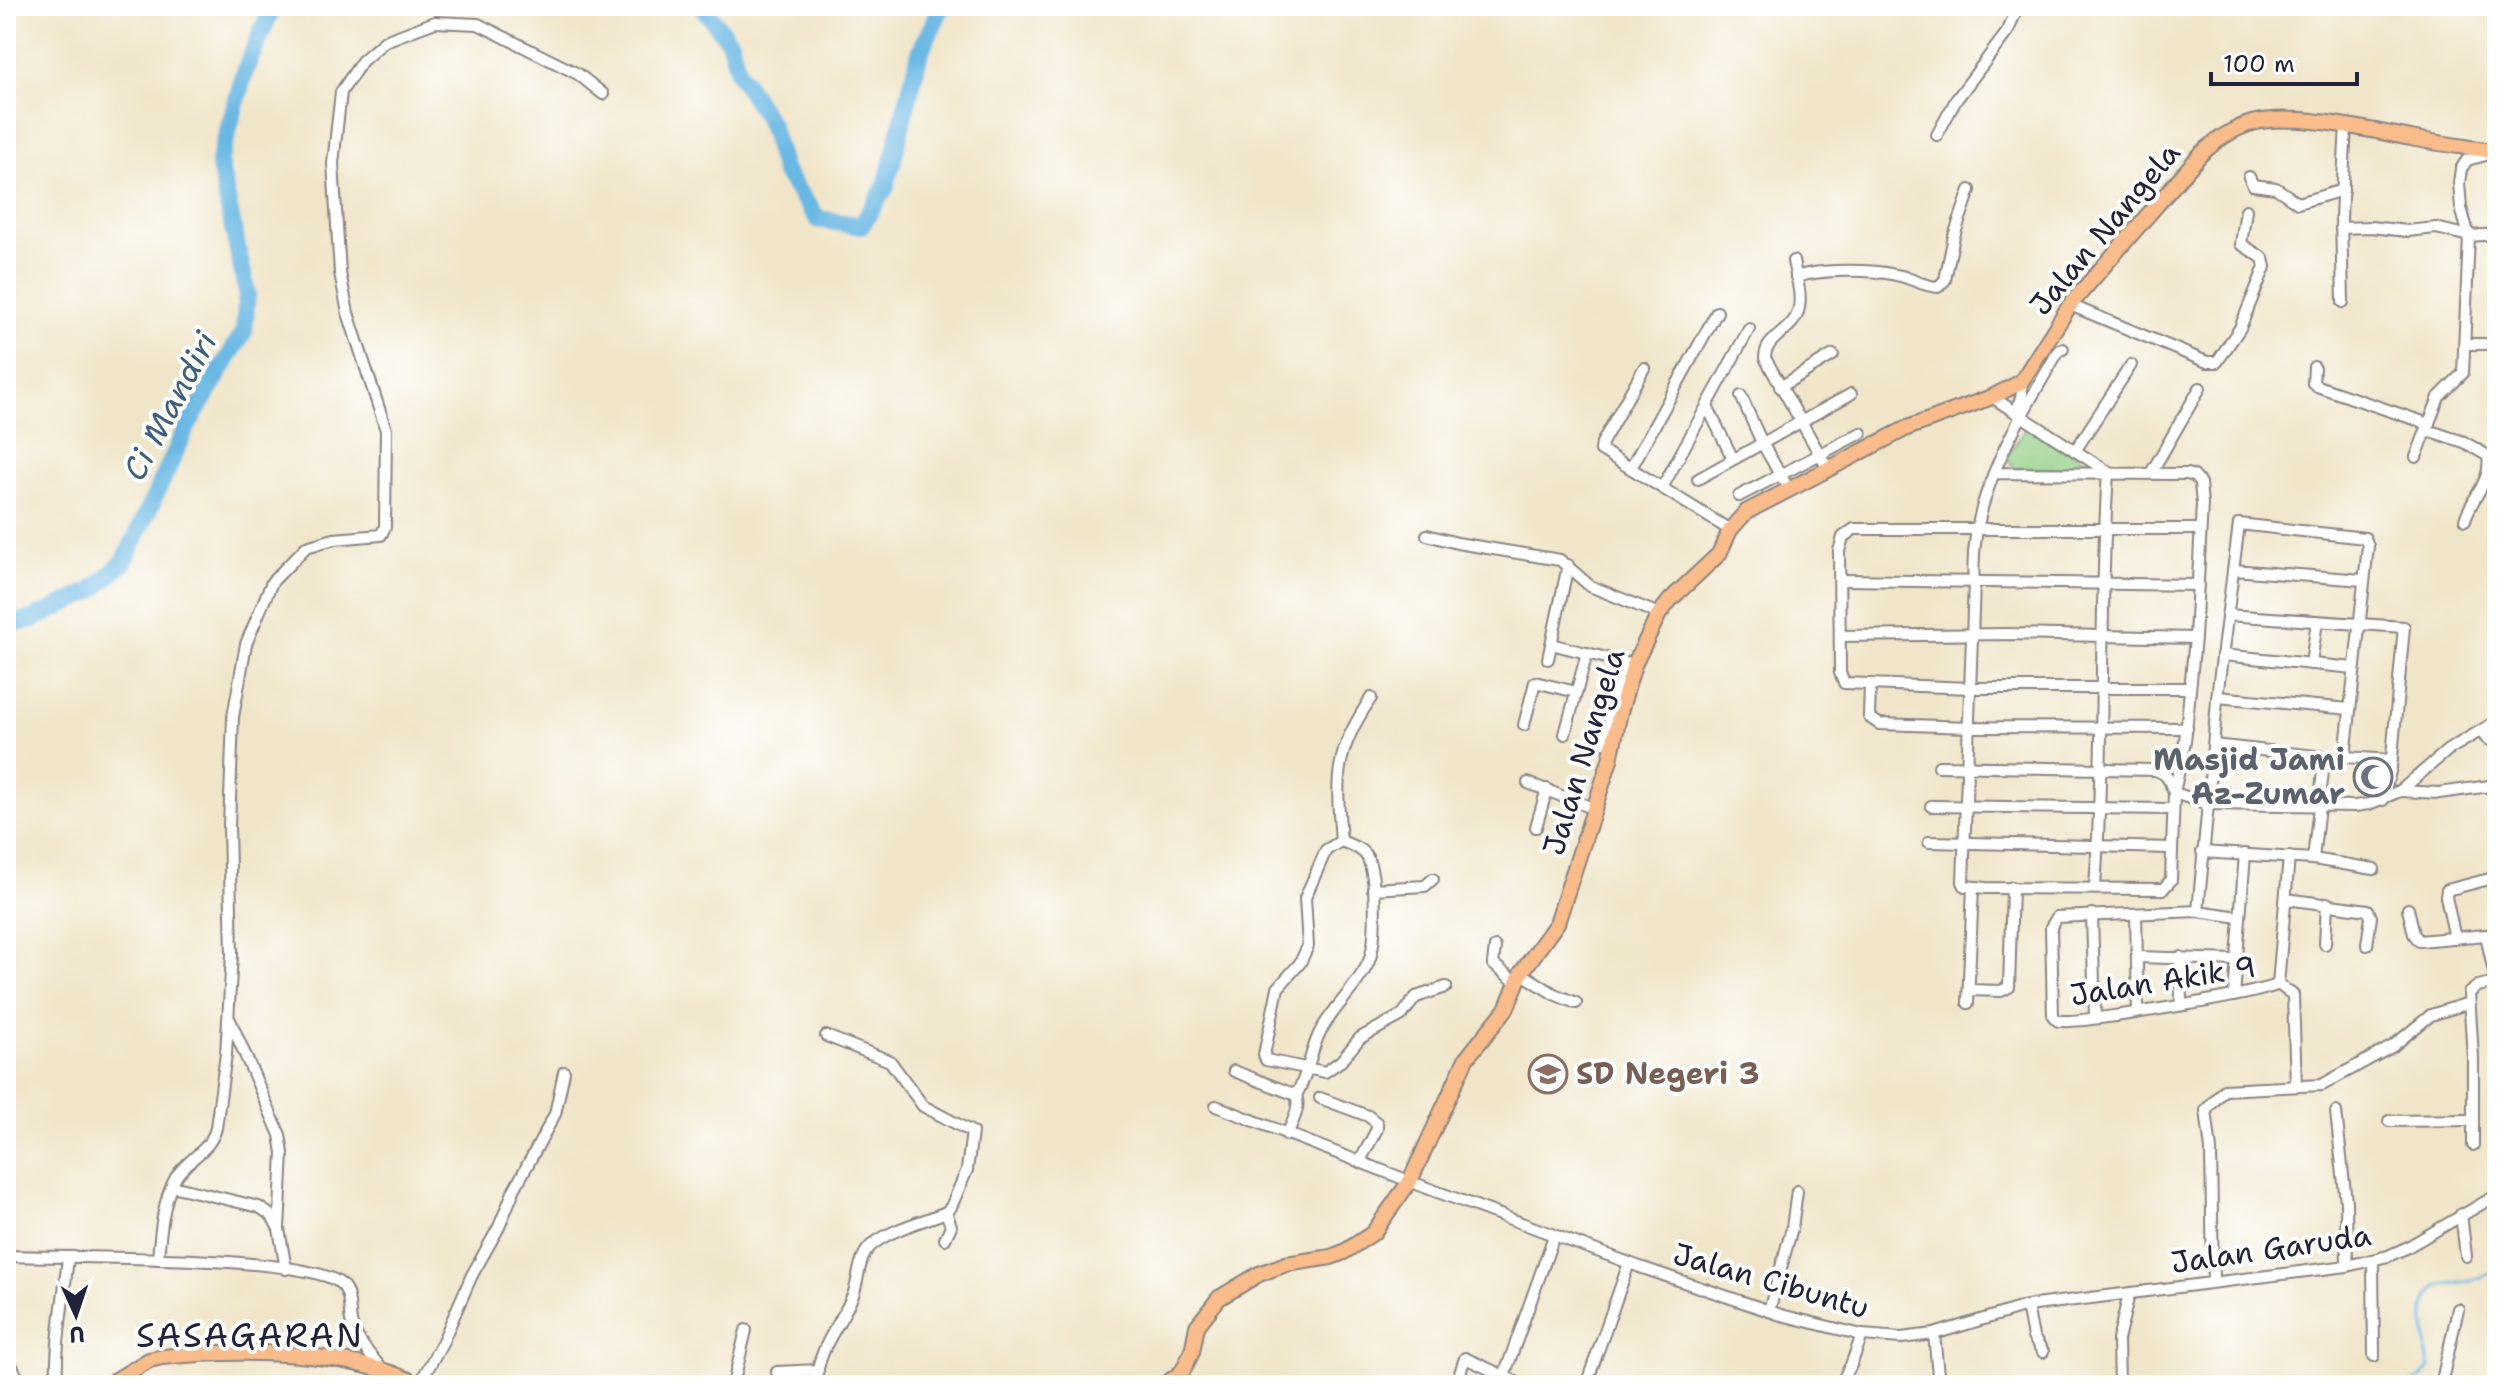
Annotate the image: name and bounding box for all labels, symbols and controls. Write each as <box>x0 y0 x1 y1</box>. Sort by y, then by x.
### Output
scale bar <box>2211 36 2357 86</box>
text: 100 m <box>2223 48 2295 80</box>
street label: Jalan Nangela <box>2020 133 2189 324</box>
water label: Ci Mandiri <box>112 323 227 488</box>
street label: Jalan Nangela <box>1533 643 1635 860</box>
place label: Masjid Jami Az-Zumar <box>2153 739 2345 814</box>
mosque icon: Masjid Jami Az-Zumar <box>2352 756 2394 798</box>
street label: Jalan Akik 9 <box>2067 946 2259 1015</box>
school or university icon: SD Negeri 3 <box>1527 1053 1569 1095</box>
place label: SD Negeri 3 <box>1576 1053 1759 1094</box>
street label: Jalan Garuda <box>2168 1214 2374 1283</box>
street label: Jalan Cibuntu <box>1669 1233 1874 1328</box>
north arrow <box>36 1275 116 1355</box>
district label: SASAGARAN <box>136 1312 364 1358</box>
text: U <box>69 1320 85 1349</box>

